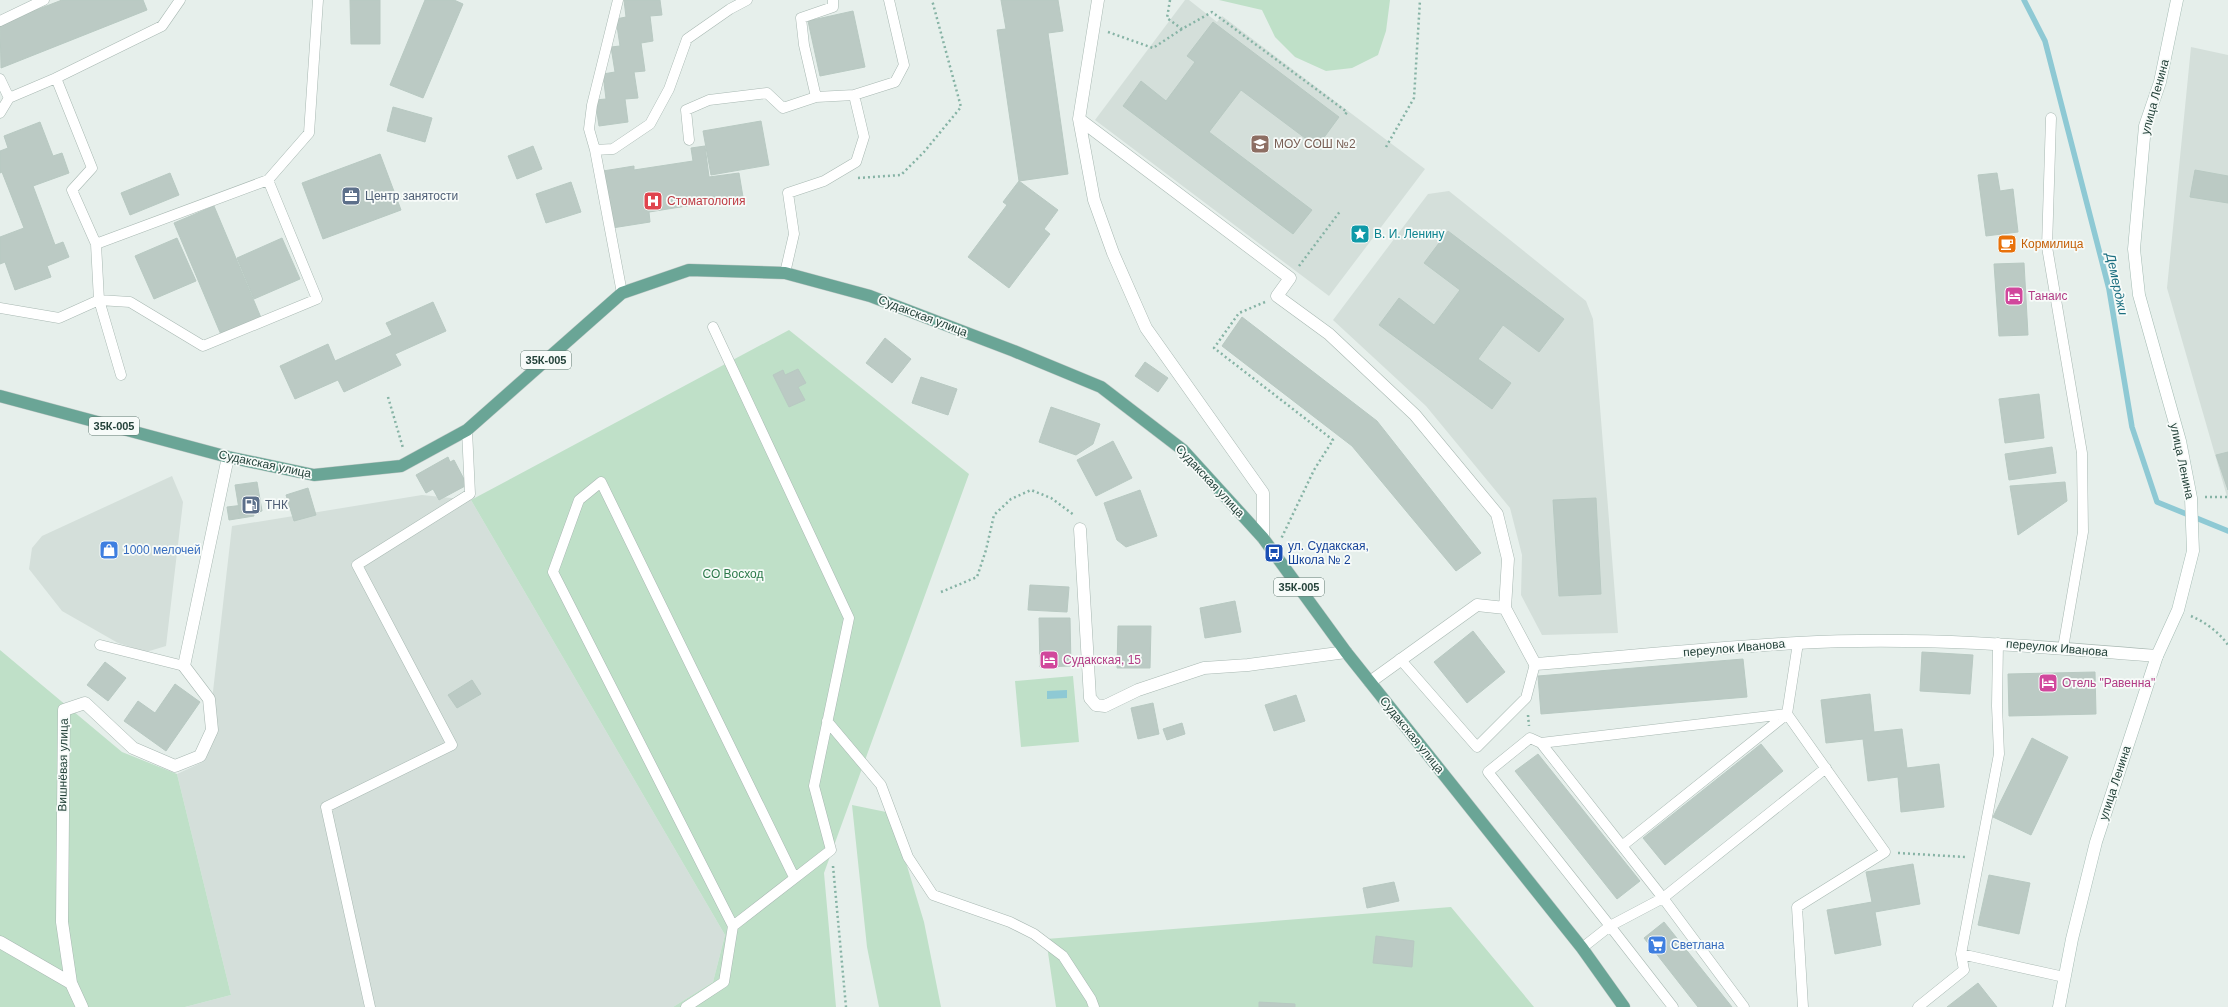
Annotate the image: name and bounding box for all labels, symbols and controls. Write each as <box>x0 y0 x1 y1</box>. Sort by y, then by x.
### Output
street label: улица Ленина <box>2138 57 2172 136</box>
school or university icon: МОУ СОШ №2 <box>1249 133 1271 155</box>
place label: МОУ СОШ №2 <box>1274 137 1356 151</box>
office icon: Центр занятости <box>340 185 362 207</box>
place label: Центр занятости <box>365 189 458 203</box>
hospital icon: Стоматология <box>642 190 664 212</box>
place label: Стоматология <box>667 194 746 208</box>
place icon: В. И. Ленину <box>1349 223 1371 245</box>
place label: В. И. Ленину <box>1374 227 1444 241</box>
cafe icon: Кормилица <box>1996 233 2018 255</box>
place label: Кормилица <box>2021 237 2084 251</box>
water label: Демерджи <box>2103 250 2131 316</box>
hotel icon: Танаис <box>2003 285 2025 307</box>
place label: Танаис <box>2028 289 2067 303</box>
street label: Судакская улица <box>876 293 970 340</box>
road number: 35К-005 <box>521 351 571 369</box>
road number: 35К-005 <box>89 417 139 435</box>
street label: улица Ленина <box>2167 422 2197 501</box>
street label: Судакская улица <box>1173 442 1248 521</box>
street label: Судакская улица <box>217 447 313 481</box>
fuel station icon: ТНК <box>240 494 262 516</box>
place label: ТНК <box>265 498 288 512</box>
shop icon: 1000 мелочей <box>98 539 120 561</box>
place label: ул. Судакская, Школа № 2 <box>1288 539 1369 567</box>
bus stop icon: ул. Судакская, Школа № 2 <box>1263 542 1285 564</box>
place label: 1000 мелочей <box>123 543 201 557</box>
park label: СО Восход <box>702 567 764 581</box>
road number: 35К-005 <box>1274 578 1324 596</box>
street label: переулок Иванова <box>1682 637 1786 659</box>
street label: переулок Иванова <box>2005 637 2109 659</box>
hotel icon: Судакская, 15 <box>1038 649 1060 671</box>
place label: Судакская, 15 <box>1063 653 1141 667</box>
hotel icon: Отель "Равенна" <box>2037 672 2059 694</box>
place label: Отель "Равенна" <box>2062 676 2155 690</box>
street label: Судакская улица <box>1377 694 1447 776</box>
street label: Вишнёвая улица <box>55 718 71 812</box>
street label: улица Ленина <box>2096 744 2134 822</box>
supermarket icon: Светлана <box>1646 934 1668 956</box>
place label: Светлана <box>1671 938 1725 952</box>

